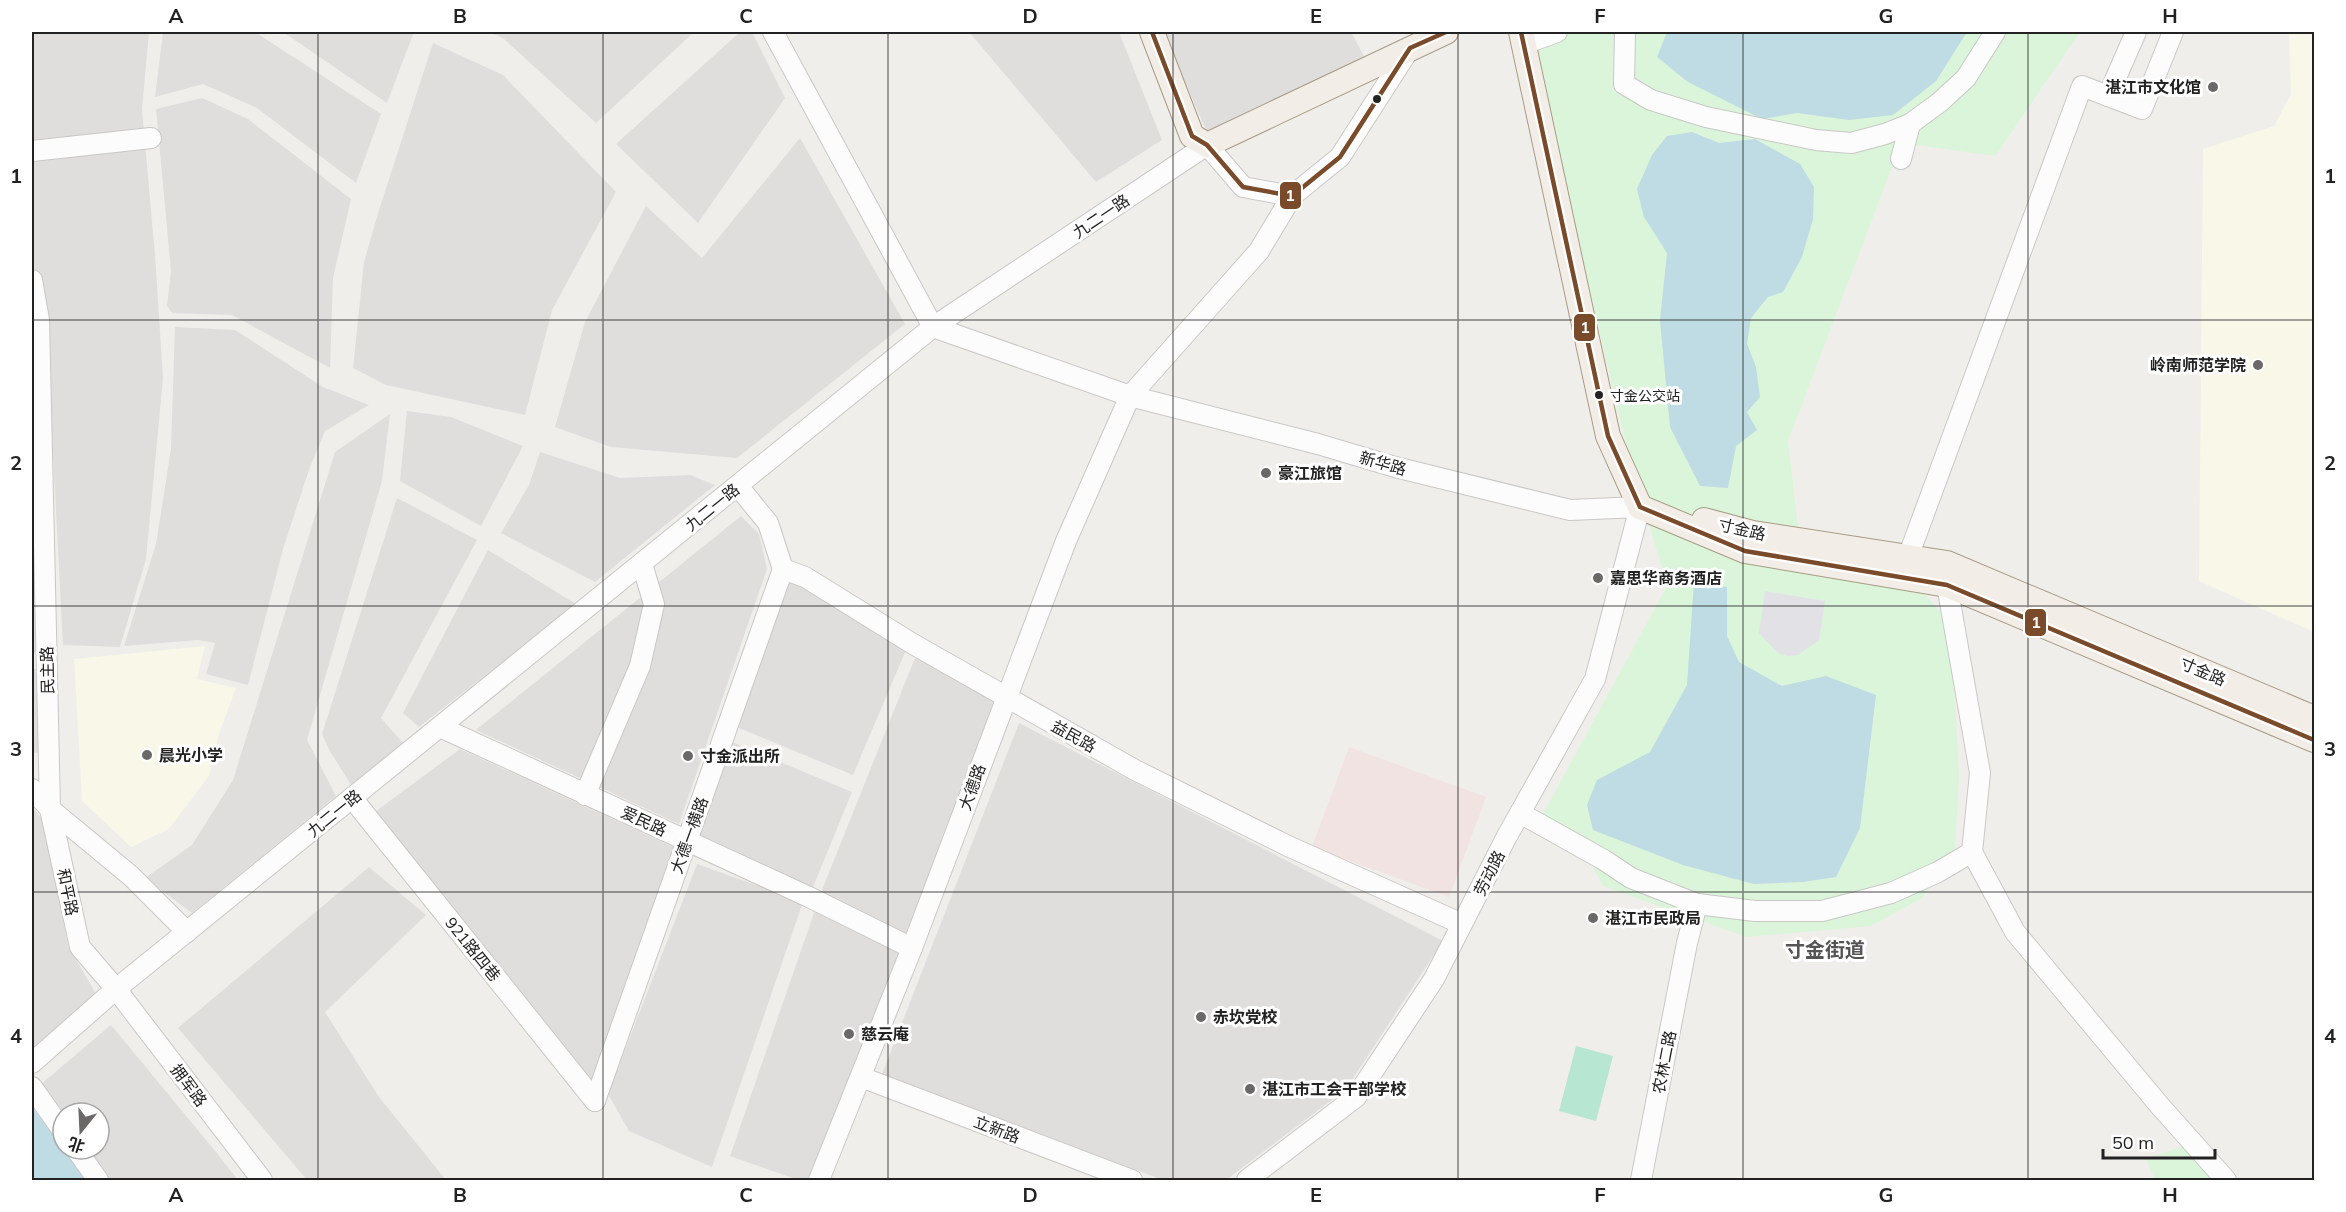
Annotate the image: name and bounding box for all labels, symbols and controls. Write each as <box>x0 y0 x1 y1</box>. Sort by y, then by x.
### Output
text: A <box>169 3 184 28</box>
text: B <box>453 3 467 28</box>
text: C <box>739 3 753 28</box>
text: D <box>1022 3 1038 28</box>
text: E <box>1310 3 1322 28</box>
text: F <box>1594 3 1606 28</box>
text: G <box>1879 3 1893 28</box>
text: H <box>2162 3 2178 28</box>
place label: 湛江市文化馆 <box>2105 77 2201 97</box>
marker: 湛江市文化馆 <box>2206 80 2220 94</box>
unlabelled marker <box>1371 93 1383 105</box>
text: 1 <box>10 163 22 188</box>
text: 1 <box>2324 163 2336 188</box>
line badge: 1 <box>1279 181 1302 210</box>
text: 1 <box>1285 185 1295 205</box>
street label: 九二一路 <box>1069 190 1133 242</box>
line badge: 1 <box>1573 313 1596 342</box>
text: 1 <box>1580 317 1590 337</box>
place label: 岭南师范学院 <box>2150 355 2246 375</box>
marker: 岭南师范学院 <box>2251 358 2265 372</box>
place label: 寸金公交站 <box>1610 387 1680 405</box>
marker: 寸金公交站 <box>1593 389 1605 401</box>
street label: 新华路 <box>1357 447 1409 479</box>
text: 2 <box>10 450 22 475</box>
text: 2 <box>2324 450 2336 475</box>
place label: 豪江旅馆 <box>1278 463 1342 483</box>
marker: 豪江旅馆 <box>1259 466 1273 480</box>
street label: 九二一路 <box>681 479 743 535</box>
street label: 寸金路 <box>1716 514 1768 544</box>
place label: 嘉思华商务酒店 <box>1610 568 1722 588</box>
marker: 嘉思华商务酒店 <box>1591 571 1605 585</box>
line badge: 1 <box>2024 608 2047 637</box>
text: 1 <box>2031 612 2041 632</box>
street label: 民主路 <box>37 646 57 694</box>
street label: 寸金路 <box>2177 652 2229 690</box>
street label: 益民路 <box>1048 716 1100 756</box>
text: 3 <box>10 736 22 761</box>
text: 3 <box>2324 736 2336 761</box>
place label: 晨光小学 <box>159 745 223 765</box>
place label: 寸金派出所 <box>700 746 780 766</box>
marker: 晨光小学 <box>140 748 154 762</box>
marker: 寸金派出所 <box>681 749 695 763</box>
street label: 大德路 <box>954 761 990 813</box>
street label: 九二一路 <box>303 785 365 841</box>
street label: 大德一横路 <box>666 794 712 876</box>
street label: 爱民路 <box>618 802 670 840</box>
street label: 劳动路 <box>1469 847 1509 899</box>
street label: 和平路 <box>53 866 83 918</box>
place label: 湛江市民政局 <box>1605 908 1701 928</box>
marker: 湛江市民政局 <box>1586 911 1600 925</box>
street label: 921路四巷 <box>441 913 505 985</box>
district label: 寸金街道 <box>1785 937 1865 962</box>
place label: 赤坎党校 <box>1213 1007 1278 1027</box>
marker: 赤坎党校 <box>1194 1010 1208 1024</box>
text: 4 <box>10 1023 22 1048</box>
text: 4 <box>2324 1023 2336 1048</box>
place label: 慈云庵 <box>861 1024 909 1044</box>
marker: 慈云庵 <box>842 1027 856 1041</box>
street label: 农林二路 <box>1648 1029 1680 1095</box>
street label: 拥军路 <box>167 1060 211 1110</box>
place label: 湛江市工会干部学校 <box>1262 1079 1407 1099</box>
marker: 湛江市工会干部学校 <box>1243 1082 1257 1096</box>
north arrow <box>51 1101 111 1161</box>
street label: 立新路 <box>971 1111 1023 1147</box>
scale bar <box>2103 1122 2216 1160</box>
text: 50 m <box>2112 1131 2154 1154</box>
text: 北 <box>66 1133 87 1157</box>
text: A <box>169 1182 184 1207</box>
text: B <box>453 1182 467 1207</box>
text: C <box>739 1182 753 1207</box>
text: D <box>1022 1182 1038 1207</box>
text: E <box>1310 1182 1322 1207</box>
text: F <box>1594 1182 1606 1207</box>
text: G <box>1879 1182 1893 1207</box>
text: H <box>2162 1182 2178 1207</box>

